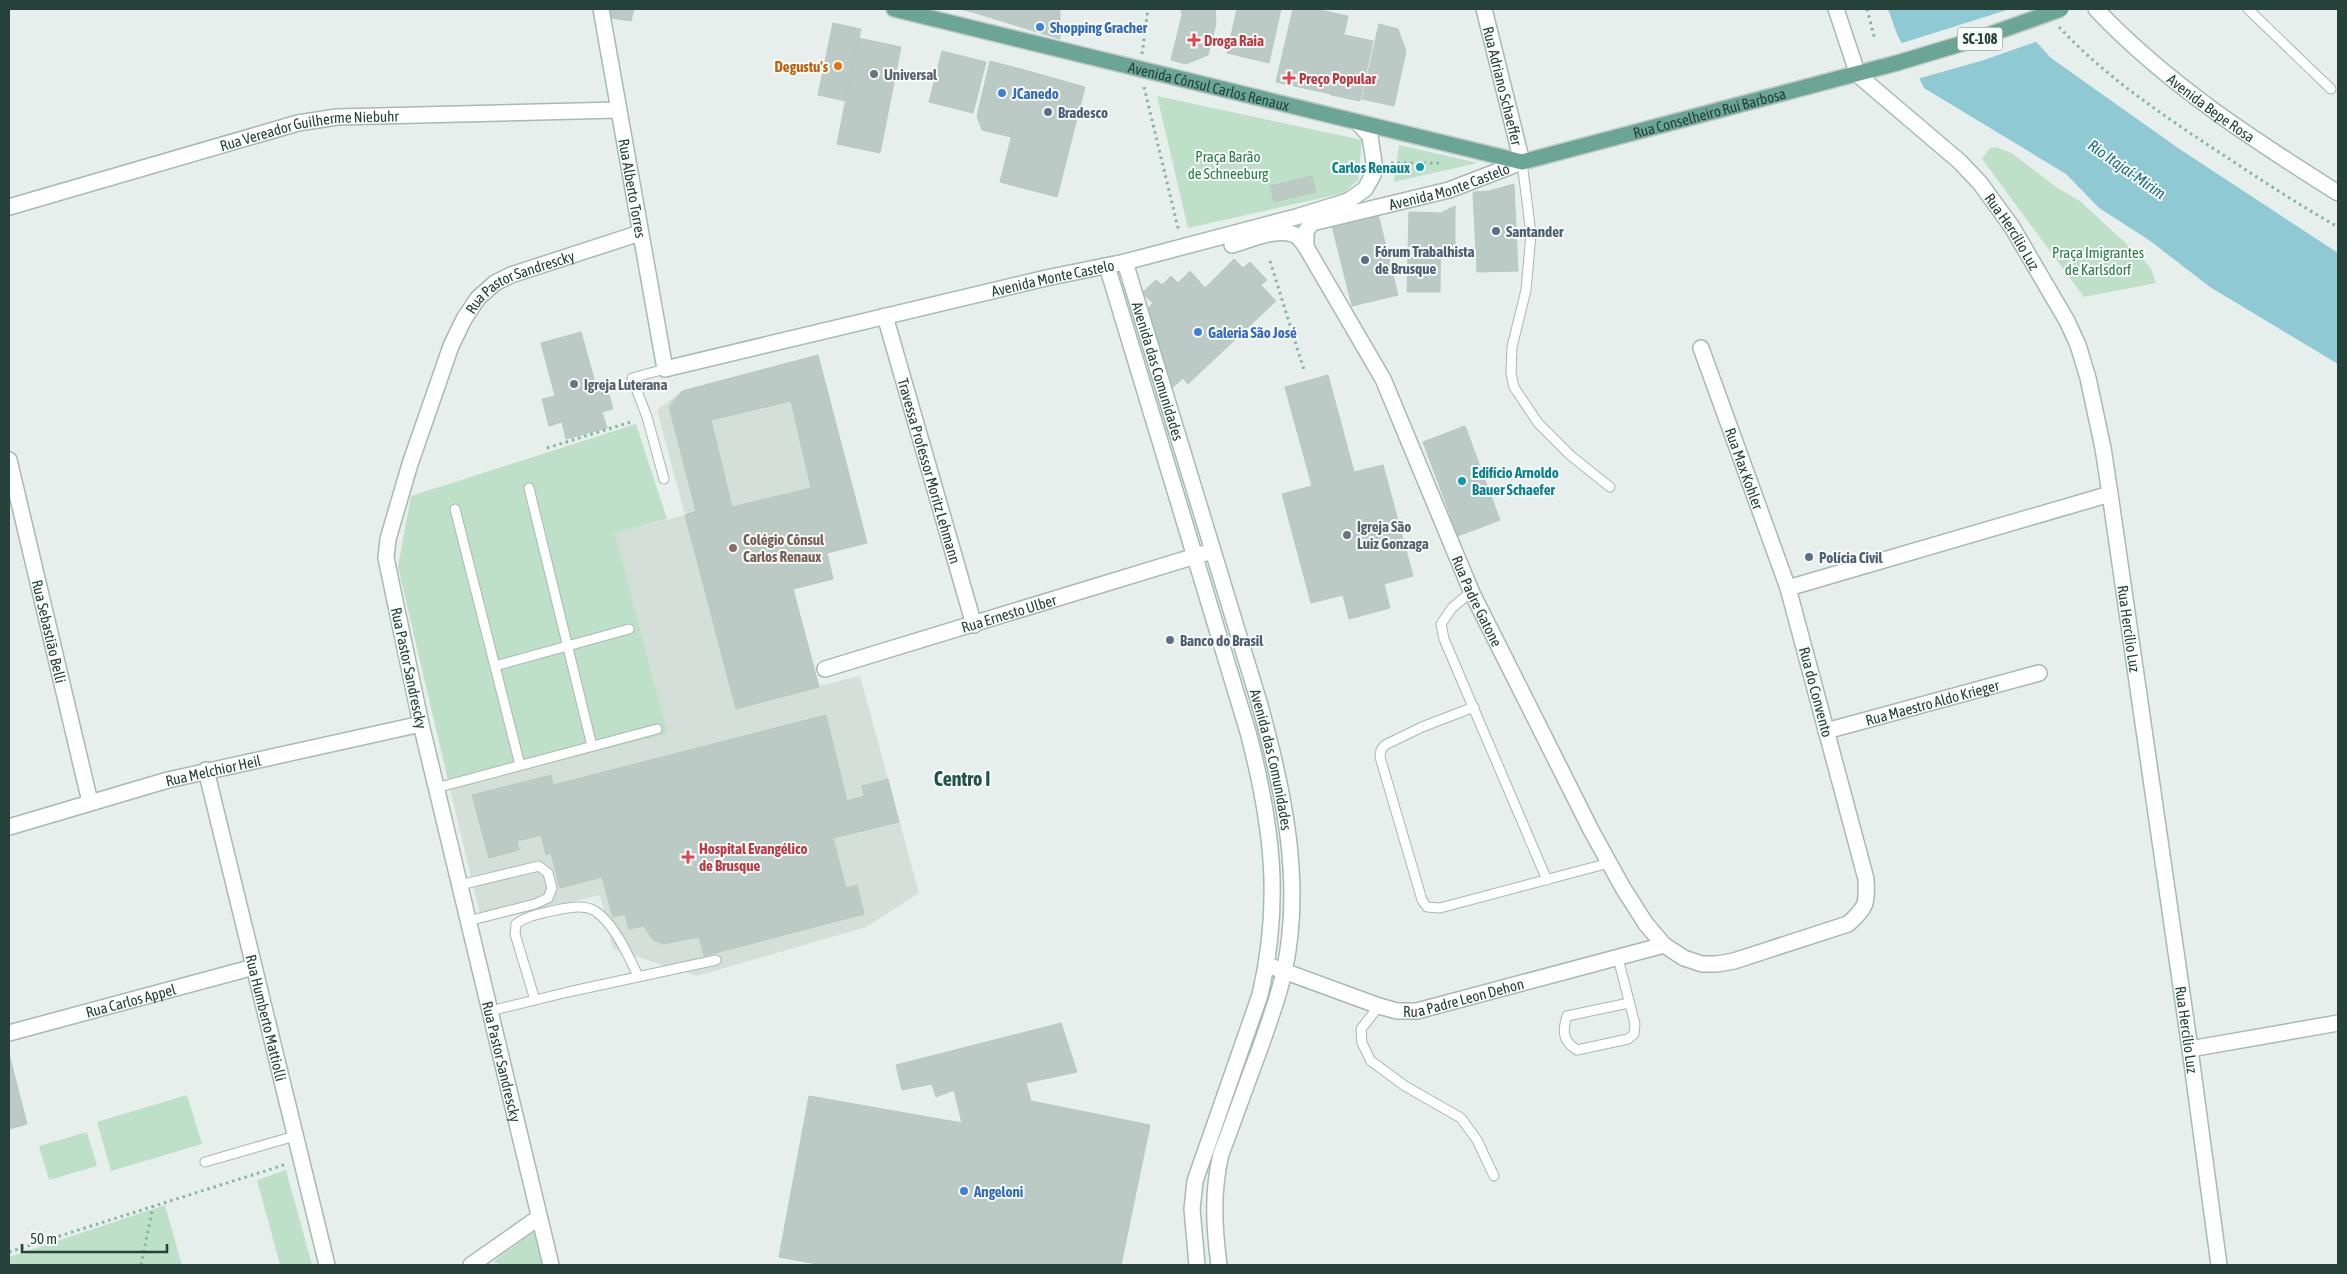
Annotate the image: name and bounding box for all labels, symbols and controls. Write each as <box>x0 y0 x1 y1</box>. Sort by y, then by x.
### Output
place label: Shopping Gracher <box>1050 19 1148 36</box>
marker: Shopping Gracher <box>1034 21 1046 33</box>
street label: Rua Adriano Schaeffer <box>1480 24 1526 147</box>
road number: SC-108 <box>1958 28 2002 50</box>
place label: Droga Raia <box>1204 32 1264 49</box>
marker: Droga Raia <box>1188 34 1200 46</box>
place label: Degustu's <box>774 58 829 75</box>
street label: Avenida Cônsul Carlos Renaux <box>1127 58 1291 113</box>
marker: Degustu's <box>832 60 844 72</box>
place label: Universal <box>884 66 938 83</box>
marker: Universal <box>868 68 880 80</box>
place label: Preço Popular <box>1299 70 1377 87</box>
street label: Avenida Bepe Rosa <box>2164 70 2258 145</box>
marker: Preço Popular <box>1283 72 1295 84</box>
street label: Rua Conselheiro Rui Barbosa <box>1631 84 1788 141</box>
place label: JCanedo <box>1011 85 1059 102</box>
marker: JCanedo <box>996 87 1008 99</box>
place label: Bradesco <box>1058 104 1108 121</box>
marker: Bradesco <box>1042 106 1054 118</box>
street label: Rua Vereador Guilherme Niebuhr <box>218 107 400 154</box>
water label: Rio Itajaí-Mirim <box>2084 136 2170 203</box>
street label: Rua Alberto Torres <box>616 137 650 239</box>
park label: Praça Barão de Schneeburg <box>1188 148 1269 182</box>
place label: Carlos Renaux <box>1332 159 1410 176</box>
street label: Avenida Monte Castelo <box>1387 159 1512 213</box>
marker: Carlos Renaux <box>1414 161 1426 173</box>
street label: Rua Hercílio Luz <box>1982 190 2044 273</box>
place label: Santander <box>1506 223 1564 240</box>
marker: Santander <box>1490 225 1502 237</box>
place label: Fórum Trabalhista de Brusque <box>1375 243 1475 277</box>
park label: Praça Imigrantes de Karlsdorf <box>2052 244 2144 278</box>
street label: Rua Pastor Sandrescky <box>462 246 577 317</box>
marker: Fórum Trabalhista de Brusque <box>1359 254 1371 266</box>
street label: Avenida Monte Castelo <box>989 256 1116 299</box>
street label: Avenida das Comunidades <box>1129 299 1187 443</box>
place label: Galeria São José <box>1208 324 1297 341</box>
marker: Galeria São José <box>1192 326 1204 338</box>
place label: Igreja Luterana <box>584 376 667 393</box>
street label: Travessa Professor Moritz Lehmann <box>895 376 964 565</box>
marker: Igreja Luterana <box>568 378 580 390</box>
street label: Rua Max Kohler <box>1722 425 1767 512</box>
place label: Edifício Arnoldo Bauer Schaefer <box>1472 464 1559 498</box>
marker: Edifício Arnoldo Bauer Schaefer <box>1456 475 1468 487</box>
place label: Igreja São Luiz Gonzaga <box>1357 518 1429 552</box>
marker: Igreja São Luiz Gonzaga <box>1341 529 1353 541</box>
place label: Colégio Cônsul Carlos Renaux <box>743 531 825 565</box>
marker: Colégio Cônsul Carlos Renaux <box>727 542 739 554</box>
place label: Polícia Civil <box>1819 549 1884 566</box>
marker: Polícia Civil <box>1803 551 1815 563</box>
street label: Rua Padre Gatone <box>1449 553 1506 649</box>
street label: Rua Sebastião Belli <box>29 578 70 685</box>
street label: Rua Hercílio Luz <box>2115 584 2144 674</box>
street label: Rua Ernesto Ulber <box>959 590 1059 636</box>
street label: Rua Pastor Sandrescky <box>388 606 430 730</box>
place label: Banco do Brasil <box>1180 632 1264 649</box>
marker: Banco do Brasil <box>1164 634 1176 646</box>
street label: Rua do Convento <box>1796 645 1836 739</box>
street label: Rua Maestro Aldo Krieger <box>1863 676 2001 728</box>
street label: Avenida das Comunidades <box>1247 687 1296 831</box>
street label: Rua Melchior Heil <box>164 751 262 789</box>
district label: Centro I <box>934 767 990 790</box>
place label: Hospital Evangélico de Brusque <box>699 840 808 874</box>
marker: Hospital Evangélico de Brusque <box>681 850 695 864</box>
street label: Rua Humberto Mattiolli <box>243 953 290 1083</box>
street label: Rua Padre Leon Dehon <box>1403 974 1526 1020</box>
street label: Rua Carlos Appel <box>84 980 178 1020</box>
street label: Rua Hercílio Luz <box>2173 985 2202 1075</box>
street label: Rua Pastor Sandrescky <box>479 999 525 1123</box>
place label: Angeloni <box>973 1183 1023 1200</box>
marker: Angeloni <box>958 1185 970 1197</box>
scale bar <box>22 1222 168 1254</box>
text: 50 m <box>30 1230 57 1247</box>

